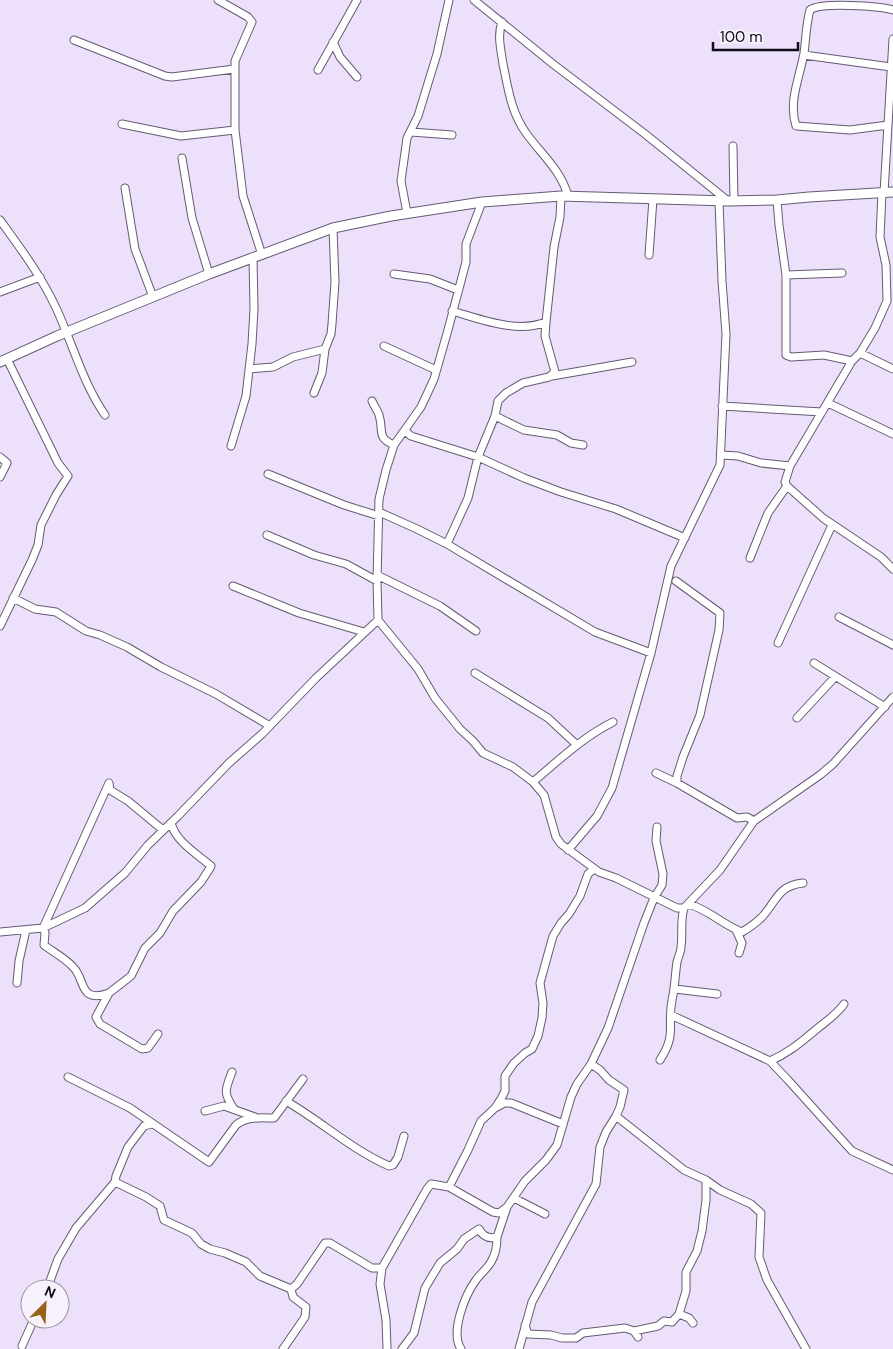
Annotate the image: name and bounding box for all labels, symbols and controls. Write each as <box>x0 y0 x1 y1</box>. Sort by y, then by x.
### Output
scale bar <box>713 20 798 52</box>
text: 100 m <box>720 27 763 47</box>
north arrow <box>20 1279 70 1329</box>
text: N <box>42 1282 59 1302</box>

